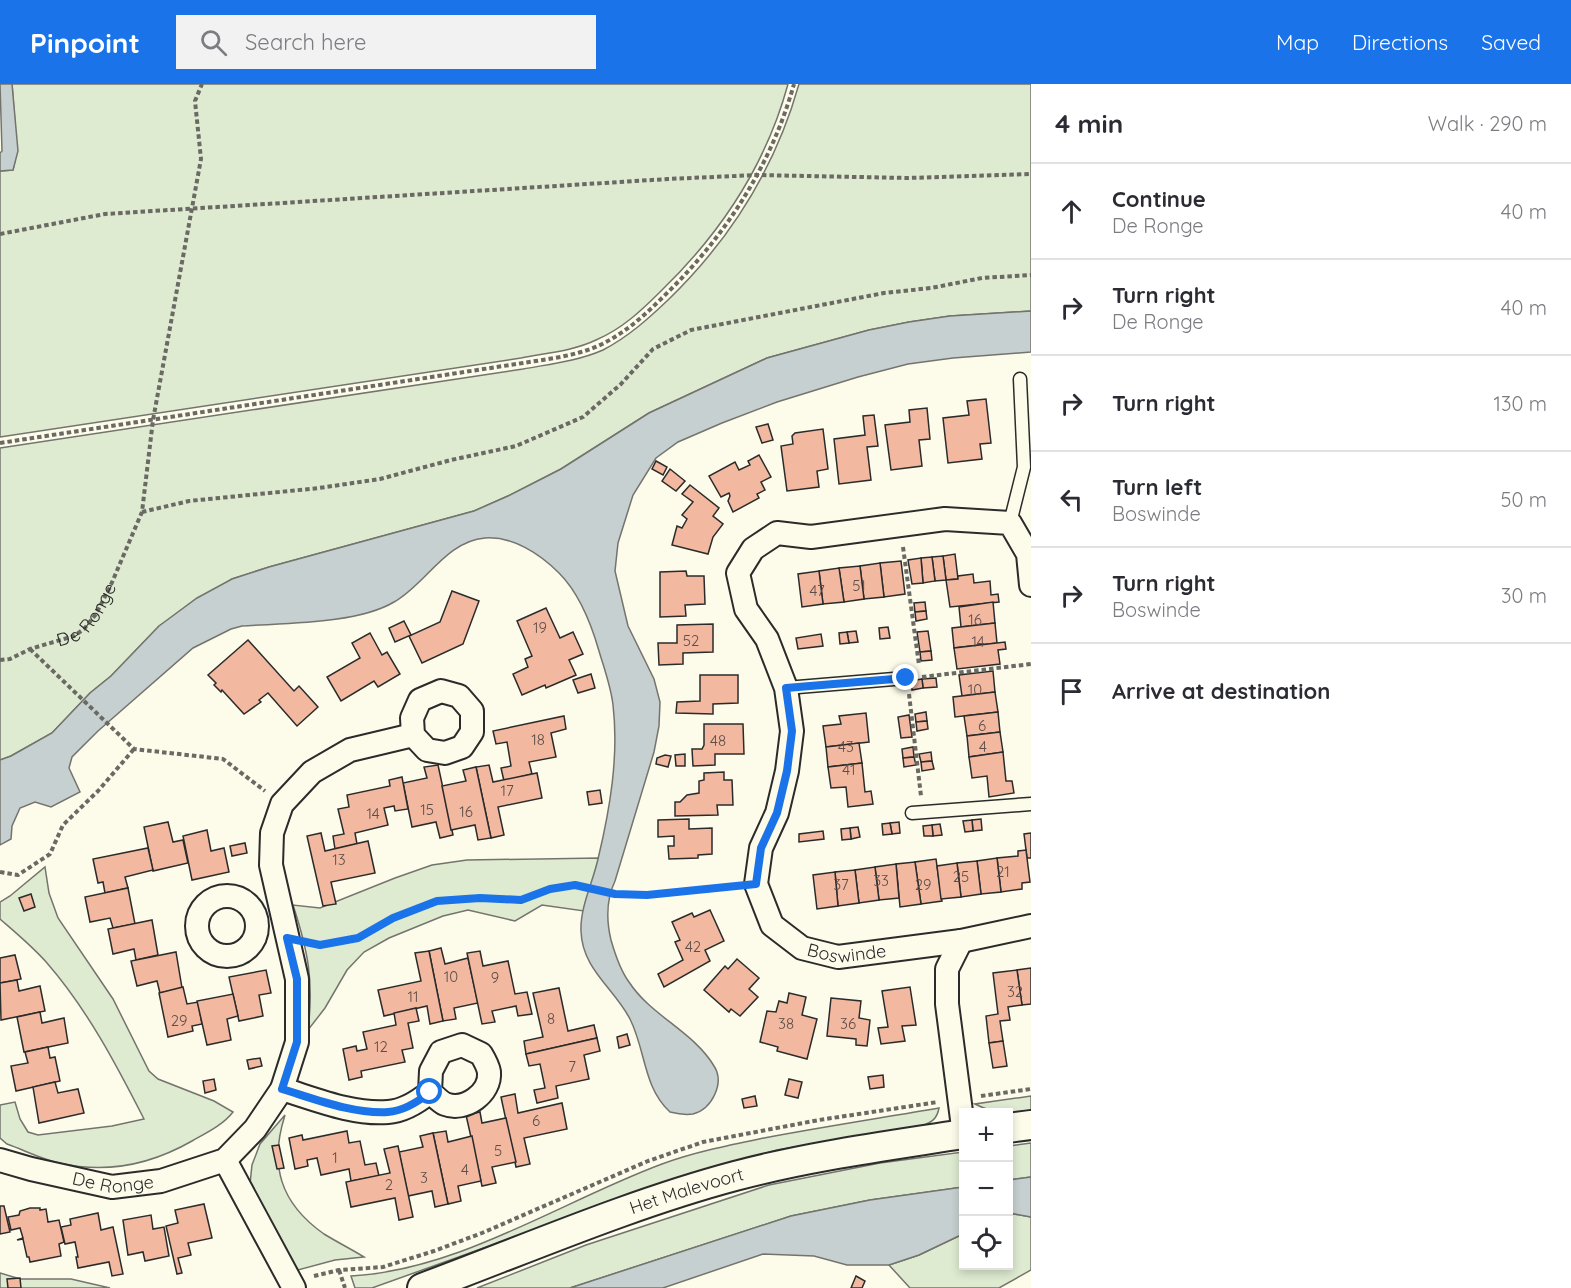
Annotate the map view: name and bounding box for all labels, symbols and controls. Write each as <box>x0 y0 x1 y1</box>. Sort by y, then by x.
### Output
search box <box>176 15 596 69</box>
text: Pinpoint <box>30 25 140 60</box>
icon: search <box>197 26 230 59</box>
text: Search here <box>245 28 366 56</box>
text: Map <box>1276 29 1319 55</box>
text: Directions <box>1352 29 1448 55</box>
text: Saved <box>1481 29 1541 55</box>
text: 4 min <box>1055 107 1123 140</box>
text: Walk · 290 m <box>1428 111 1547 136</box>
text: Continue <box>1112 185 1206 213</box>
icon: ahead <box>1055 195 1088 228</box>
text: 40 m <box>1501 199 1547 224</box>
text: De Ronge <box>1112 213 1204 238</box>
text: Turn right <box>1112 281 1216 309</box>
icon: right <box>1055 291 1088 324</box>
text: 40 m <box>1501 295 1547 320</box>
text: De Ronge <box>1112 309 1204 334</box>
icon: right <box>1055 387 1088 420</box>
text: Turn right <box>1112 389 1216 417</box>
text: 130 m <box>1494 391 1547 416</box>
text: Turn left <box>1112 473 1202 501</box>
icon: left <box>1055 483 1088 516</box>
text: 50 m <box>1501 487 1547 512</box>
text: Boswinde <box>1112 501 1201 526</box>
text: Turn right <box>1112 569 1216 597</box>
house number: 51 <box>852 576 866 595</box>
street label: De Ronge <box>54 579 121 652</box>
icon: right <box>1055 579 1088 612</box>
house number: 47 <box>809 581 825 600</box>
text: 30 m <box>1501 583 1547 608</box>
text: Boswinde <box>1112 597 1201 622</box>
house number: 16 <box>968 610 982 629</box>
house number: 19 <box>533 618 547 637</box>
house number: 52 <box>683 631 699 650</box>
house number: 14 <box>971 632 985 651</box>
route end <box>892 664 918 690</box>
icon: arrive <box>1055 675 1088 708</box>
text: Arrive at destination <box>1112 677 1330 705</box>
house number: 10 <box>968 680 982 699</box>
house number: 6 <box>978 716 986 735</box>
house number: 18 <box>531 730 545 749</box>
house number: 48 <box>710 731 726 750</box>
house number: 43 <box>838 737 854 756</box>
house number: 4 <box>979 737 987 756</box>
house number: 41 <box>842 760 856 779</box>
house number: 17 <box>500 781 514 800</box>
house number: 15 <box>420 800 434 819</box>
house number: 16 <box>459 802 473 821</box>
house number: 14 <box>366 804 380 823</box>
house number: 13 <box>332 850 346 869</box>
house number: 21 <box>996 862 1010 881</box>
house number: 25 <box>953 867 969 886</box>
house number: 33 <box>873 871 889 890</box>
house number: 37 <box>833 875 849 894</box>
house number: 29 <box>915 875 931 894</box>
house number: 42 <box>685 937 701 956</box>
street label: Boswinde <box>805 938 888 968</box>
house number: 10 <box>444 967 458 986</box>
house number: 9 <box>491 968 499 987</box>
house number: 32 <box>1007 982 1023 1001</box>
house number: 11 <box>407 987 419 1006</box>
house number: 8 <box>547 1009 555 1028</box>
house number: 29 <box>171 1011 187 1030</box>
house number: 38 <box>778 1014 794 1033</box>
house number: 36 <box>840 1014 856 1033</box>
house number: 12 <box>374 1037 388 1056</box>
house number: 7 <box>568 1057 576 1076</box>
route start <box>416 1078 442 1104</box>
map controls <box>959 1108 1013 1270</box>
button: + <box>959 1108 1013 1162</box>
house number: 6 <box>532 1111 540 1130</box>
house number: 5 <box>494 1141 502 1160</box>
house number: 1 <box>332 1148 338 1167</box>
house number: 4 <box>461 1160 469 1179</box>
street label: Het Malevoort <box>626 1162 746 1219</box>
button: − <box>959 1162 1013 1216</box>
street label: De Ronge <box>70 1166 155 1198</box>
house number: 3 <box>420 1168 428 1187</box>
house number: 2 <box>385 1175 393 1194</box>
button: locate <box>959 1216 1013 1270</box>

